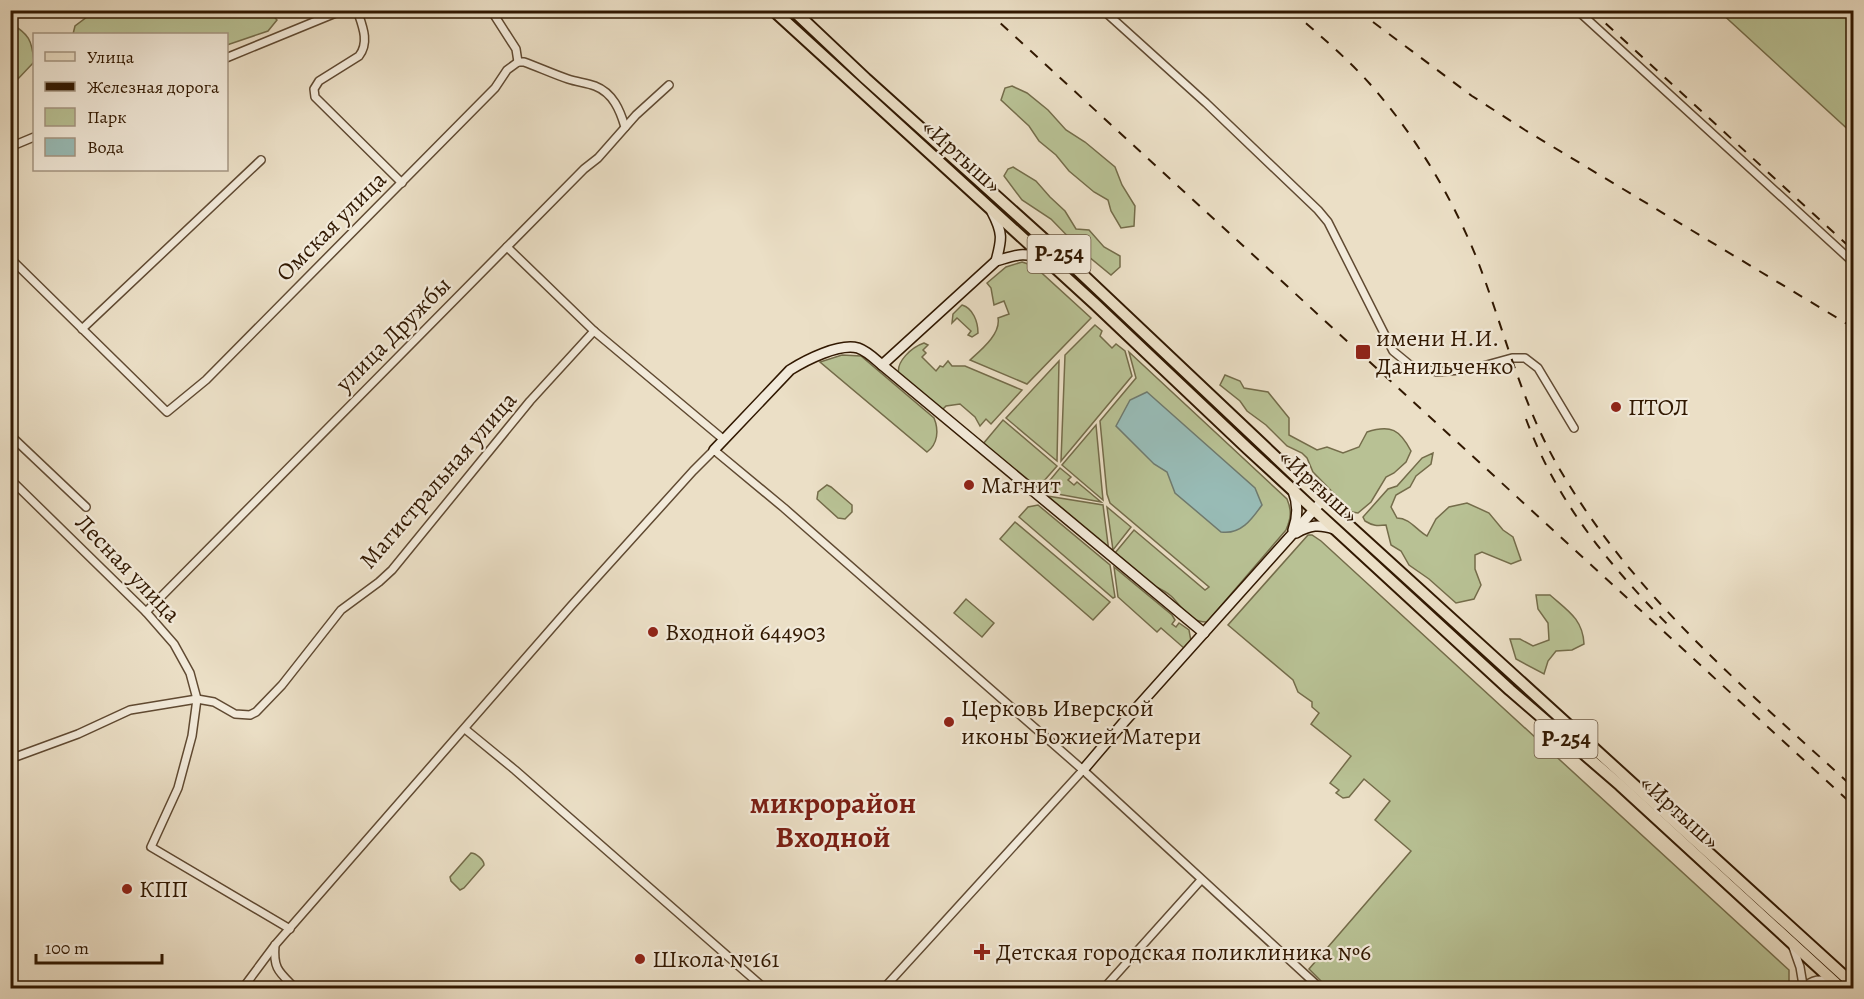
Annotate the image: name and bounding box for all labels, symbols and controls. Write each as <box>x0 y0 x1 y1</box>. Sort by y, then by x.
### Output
legend <box>33 33 228 171</box>
text: Улица <box>87 45 135 69</box>
text: Железная дорога <box>87 75 220 99</box>
text: Парк <box>87 105 127 129</box>
street label: «Иртыш» <box>915 111 1009 201</box>
text: Вода <box>87 135 125 159</box>
street label: Омская улица <box>269 164 393 288</box>
road number: Р-254 <box>1028 235 1090 273</box>
street label: улица Дружбы <box>328 269 458 399</box>
place label: имени Н.И. Данильченко <box>1376 322 1513 382</box>
marker: имени Н.И. Данильченко <box>1354 343 1372 361</box>
street label: Магистральная улица <box>352 385 524 575</box>
place label: ПТОЛ <box>1628 391 1689 423</box>
marker: ПТОЛ <box>1609 400 1623 414</box>
street label: «Иртыш» <box>1272 441 1366 531</box>
place label: Магнит <box>981 469 1061 501</box>
marker: Магнит <box>962 478 976 492</box>
street label: Лесная улица <box>68 507 188 629</box>
place label: Входной 644903 <box>665 616 826 648</box>
marker: Входной 644903 <box>646 625 660 639</box>
place label: Церковь Иверской иконы Божией Матери <box>961 692 1201 752</box>
marker: Церковь Иверской иконы Божией Матери <box>942 715 956 729</box>
road number: Р-254 <box>1534 720 1598 758</box>
street label: «Иртыш» <box>1633 767 1727 857</box>
district label: микрорайон Входной <box>750 783 916 857</box>
place label: КПП <box>139 873 188 905</box>
marker: КПП <box>120 882 134 896</box>
scale bar <box>36 927 162 965</box>
text: 100 m <box>45 936 89 960</box>
place label: Детская городская поликлиника №6 <box>996 936 1371 968</box>
place label: Школа №161 <box>652 943 780 975</box>
marker: Детская городская поликлиника №6 <box>973 943 991 961</box>
marker: Школа №161 <box>633 952 647 966</box>

